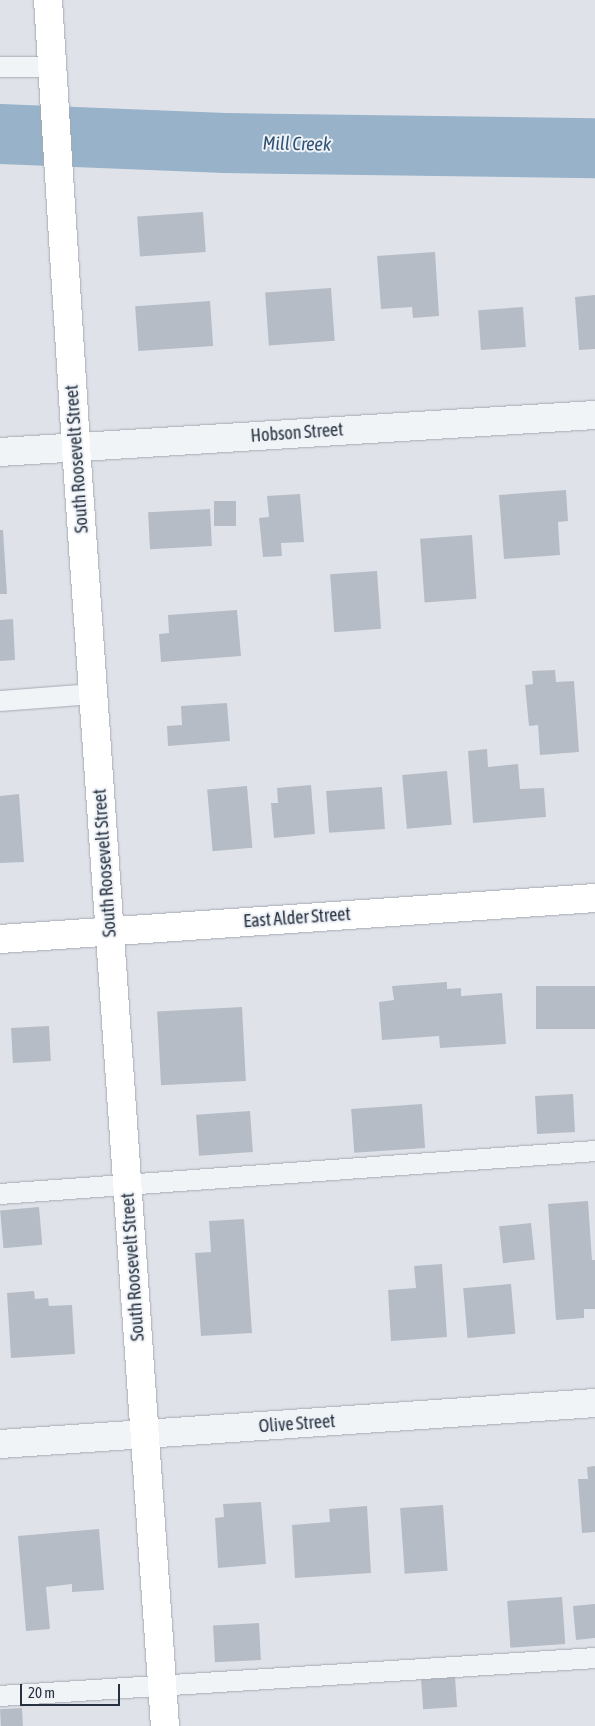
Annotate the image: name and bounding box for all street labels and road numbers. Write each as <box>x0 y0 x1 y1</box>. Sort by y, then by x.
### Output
street label: South Roosevelt Street <box>61 384 93 534</box>
street label: Hobson Street <box>250 419 344 447</box>
street label: South Roosevelt Street <box>89 788 121 938</box>
street label: East Alder Street <box>243 903 351 933</box>
street label: South Roosevelt Street <box>117 1192 149 1342</box>
street label: Olive Street <box>258 1411 336 1437</box>

